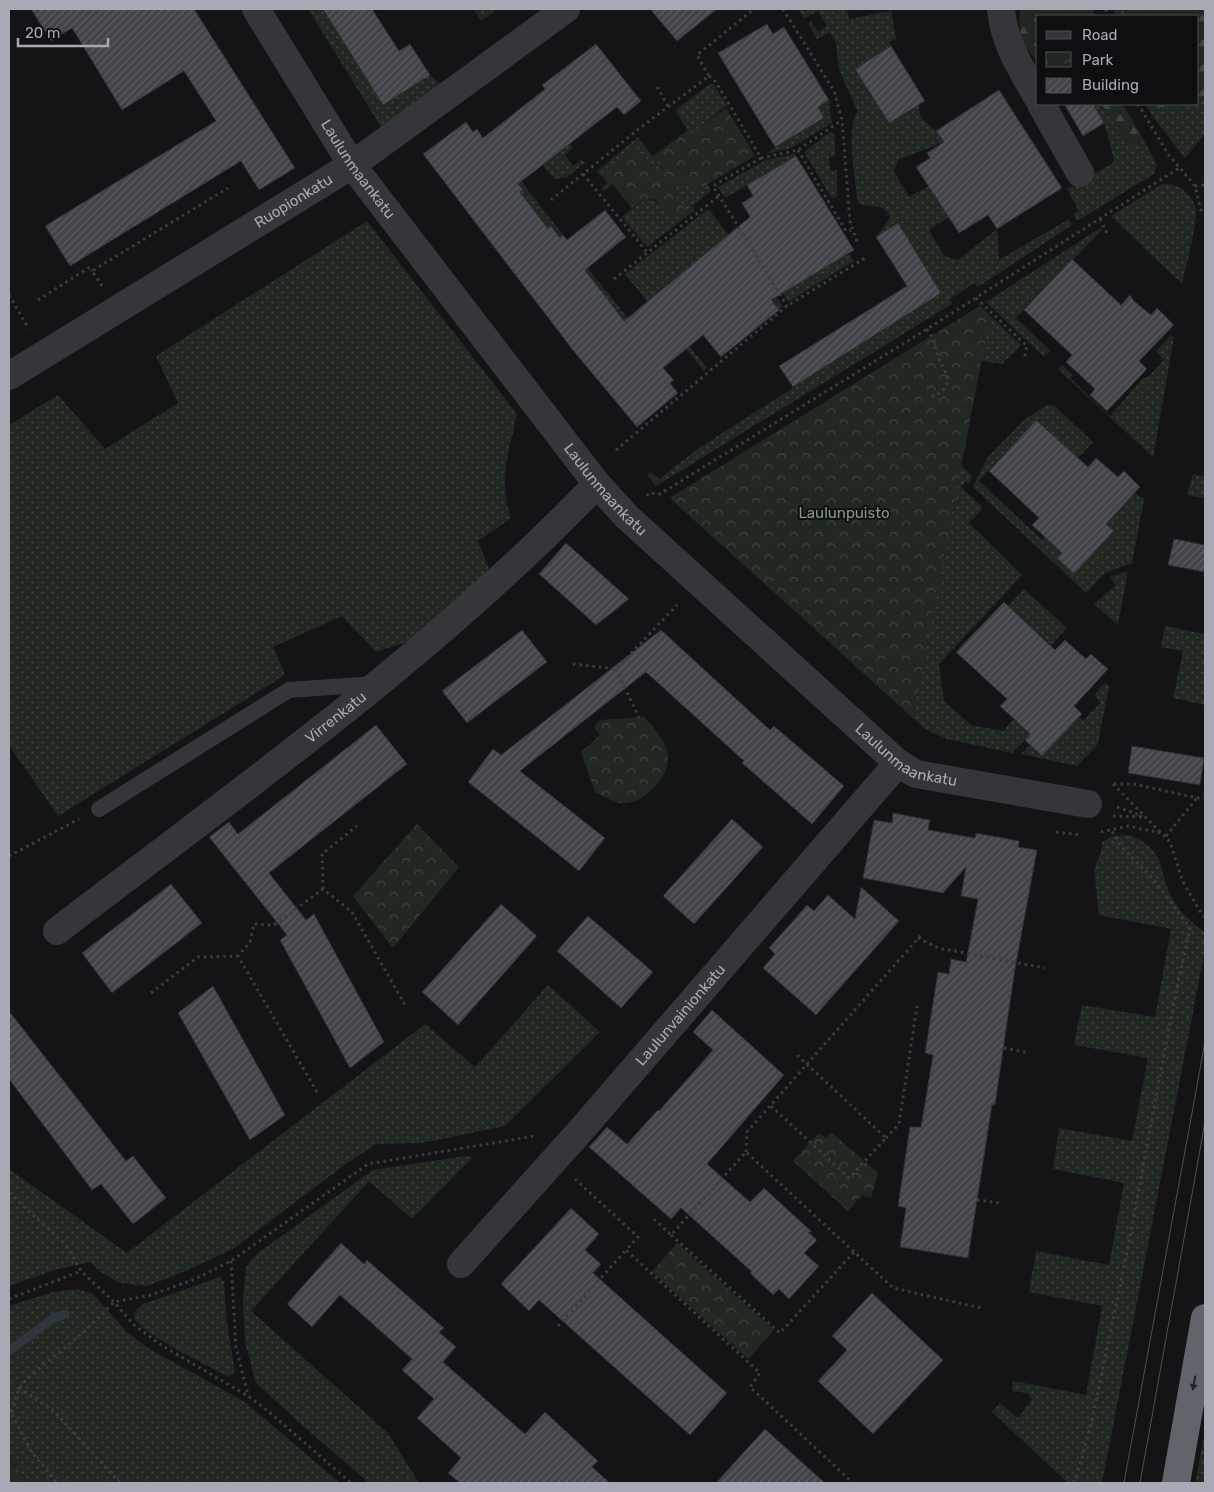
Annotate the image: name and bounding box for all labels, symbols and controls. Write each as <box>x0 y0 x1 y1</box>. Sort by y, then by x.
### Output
scale bar <box>18 15 108 47</box>
legend <box>1036 15 1199 105</box>
text: 20 m <box>25 24 60 42</box>
text: Road <box>1082 26 1118 44</box>
text: Park <box>1082 51 1113 69</box>
text: Building <box>1082 76 1139 94</box>
street label: Laulunmaankatu <box>317 116 399 222</box>
street label: Ruopionkatu <box>251 170 336 232</box>
street label: Laulunmaankatu <box>560 440 651 540</box>
park label: Laulunpuisto <box>798 504 890 522</box>
street label: Virrenkatu <box>301 688 370 747</box>
street label: Laulunmaankatu <box>852 720 958 790</box>
street label: Laulunvainionkatu <box>632 960 729 1069</box>
one-way arrow <box>1189 1376 1197 1392</box>

